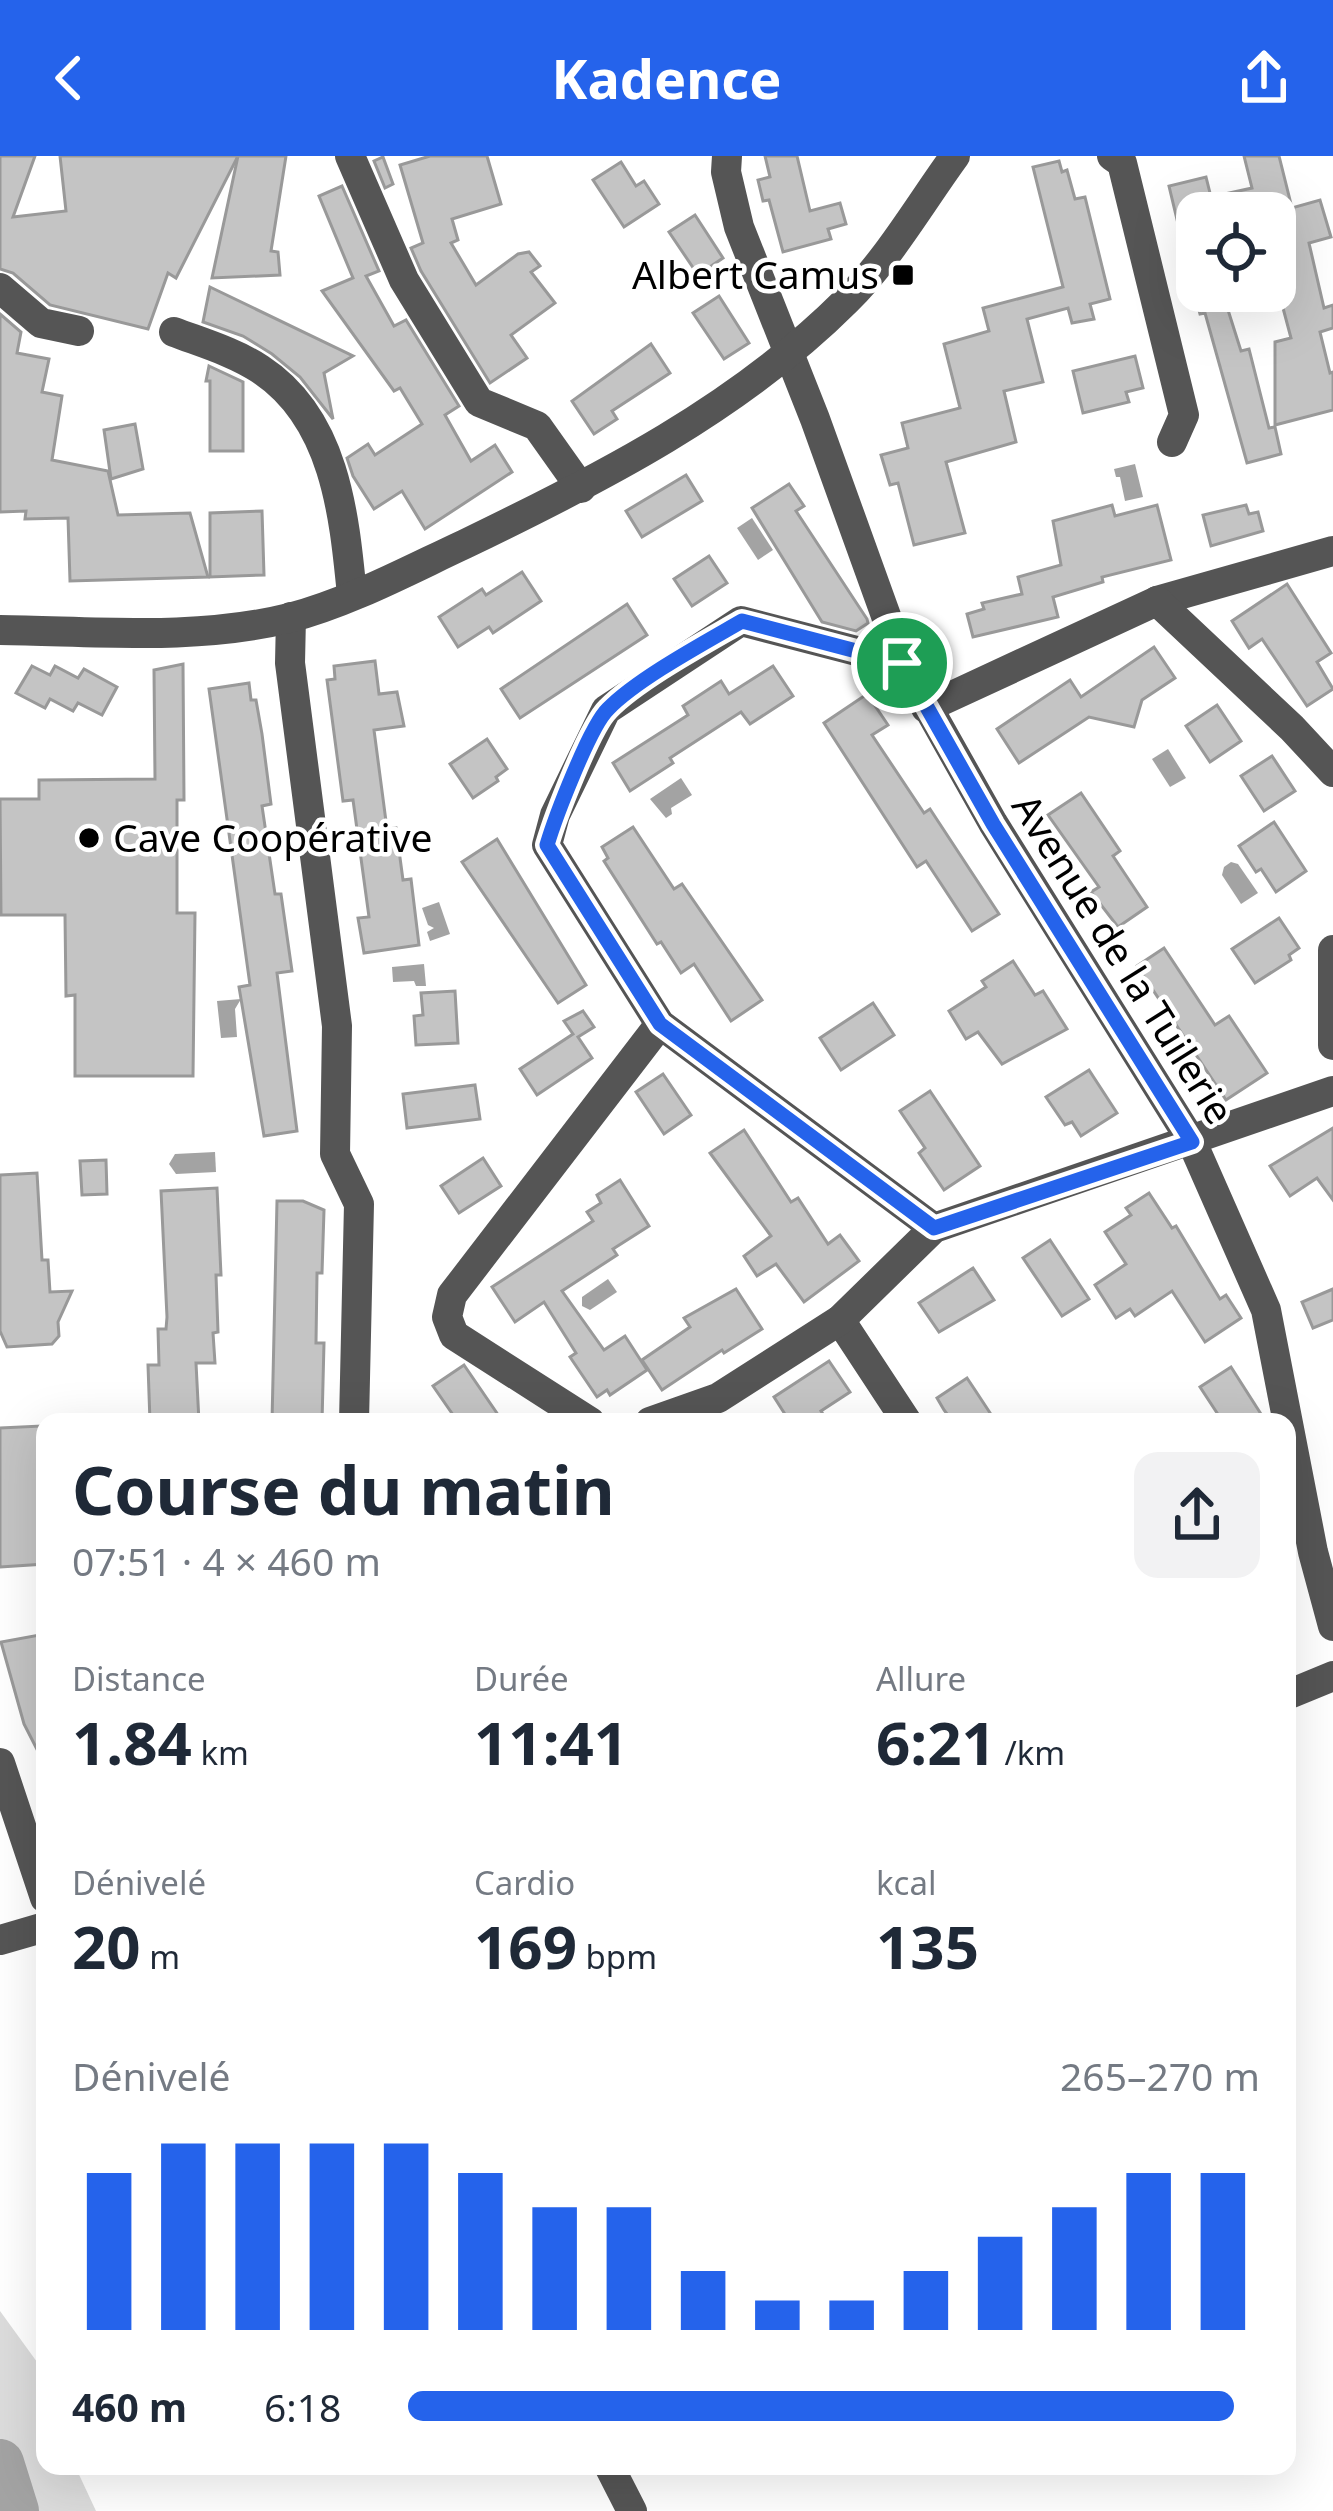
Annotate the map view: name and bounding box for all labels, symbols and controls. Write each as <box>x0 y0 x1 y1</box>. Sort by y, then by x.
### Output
text: Kadence <box>552 41 781 115</box>
icon: back <box>36 45 102 111</box>
icon: share <box>1231 45 1297 111</box>
map controls <box>1176 192 1296 312</box>
button: locate <box>1176 192 1296 312</box>
place label: Albert Camus <box>632 247 879 300</box>
marker: Albert Camus <box>890 262 916 288</box>
pin <box>851 612 953 714</box>
icon: arrive <box>869 630 935 696</box>
street label: Avenue de la Tuilerie <box>1001 783 1247 1133</box>
place label: Cave Coopérative <box>113 810 432 863</box>
marker: Cave Coopérative <box>76 825 102 851</box>
text: Course du matin <box>72 1444 615 1534</box>
button: share <box>1134 1452 1260 1578</box>
text: 07:51 · 4 × 460 m <box>72 1534 381 1587</box>
text: Distance <box>72 1656 206 1701</box>
text: Durée <box>474 1656 569 1701</box>
text: Allure <box>876 1656 966 1701</box>
text: 1.84 <box>72 1701 192 1783</box>
text: 11:41 <box>474 1701 628 1783</box>
text: 6:21 <box>876 1701 996 1783</box>
text: km <box>192 1730 249 1775</box>
text: /km <box>996 1730 1065 1775</box>
text: Dénivelé <box>72 1860 206 1905</box>
text: Cardio <box>474 1860 575 1905</box>
text: kcal <box>876 1860 937 1905</box>
text: 20 <box>72 1905 141 1987</box>
text: 169 <box>474 1905 577 1987</box>
text: 135 <box>876 1905 979 1987</box>
text: m <box>141 1934 180 1979</box>
text: bpm <box>577 1934 657 1979</box>
text: Dénivelé <box>72 2049 231 2102</box>
text: 265–270 m <box>1060 2049 1260 2102</box>
text: 460 m <box>72 2380 187 2433</box>
text: 6:18 <box>264 2380 341 2433</box>

